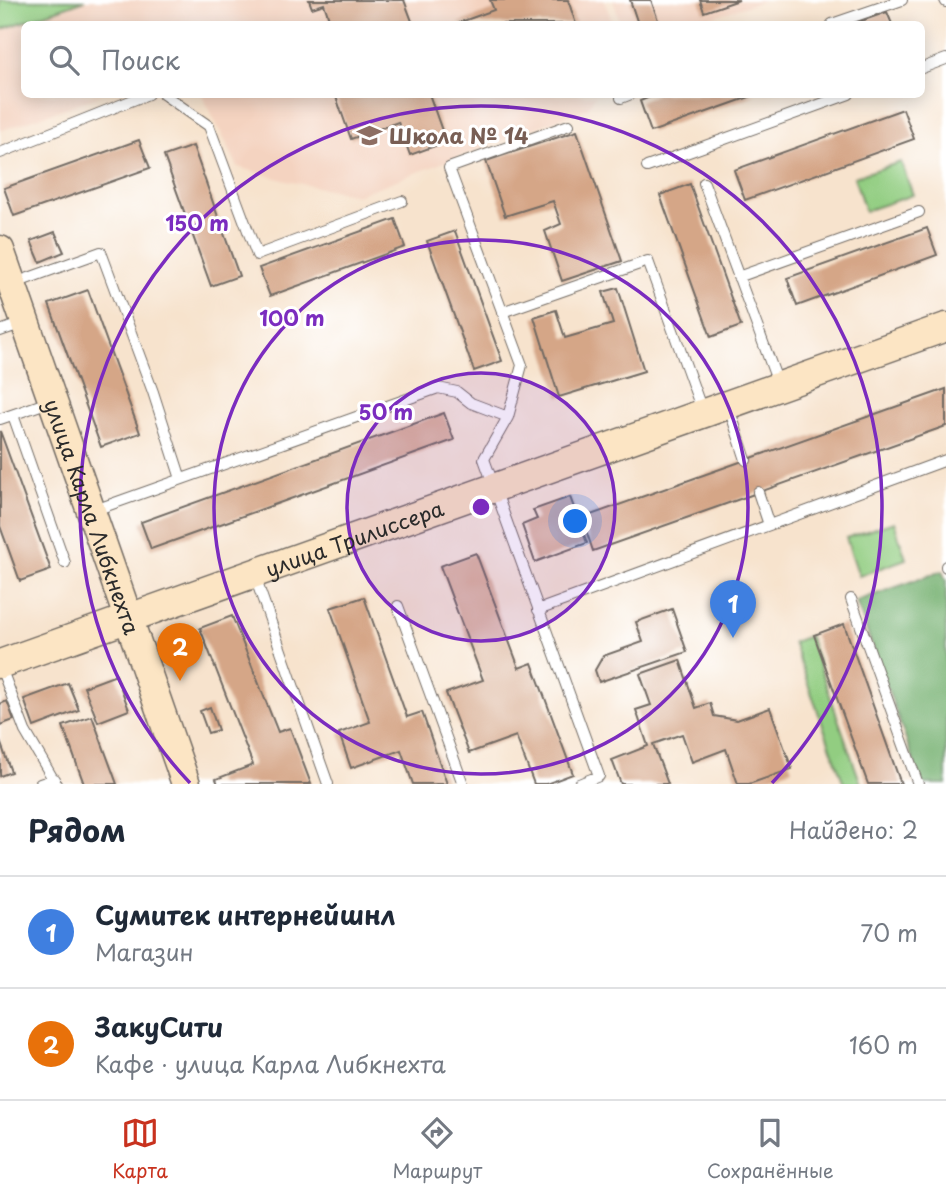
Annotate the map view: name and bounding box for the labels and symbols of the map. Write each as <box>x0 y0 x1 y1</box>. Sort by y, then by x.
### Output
place label: Школа № 14 <box>389 119 528 151</box>
school or university icon: Школа № 14 <box>355 121 383 149</box>
text: 150 m <box>165 206 229 238</box>
text: 100 m <box>259 301 325 333</box>
street label: улица Карла Либкнехта <box>37 394 149 639</box>
text: 50 m <box>359 395 413 427</box>
street label: улица Трилиссера <box>261 491 448 584</box>
centre of rings <box>469 495 493 519</box>
your location <box>558 504 592 538</box>
pin: 1 <box>710 580 756 638</box>
pin: 2 <box>157 623 203 681</box>

